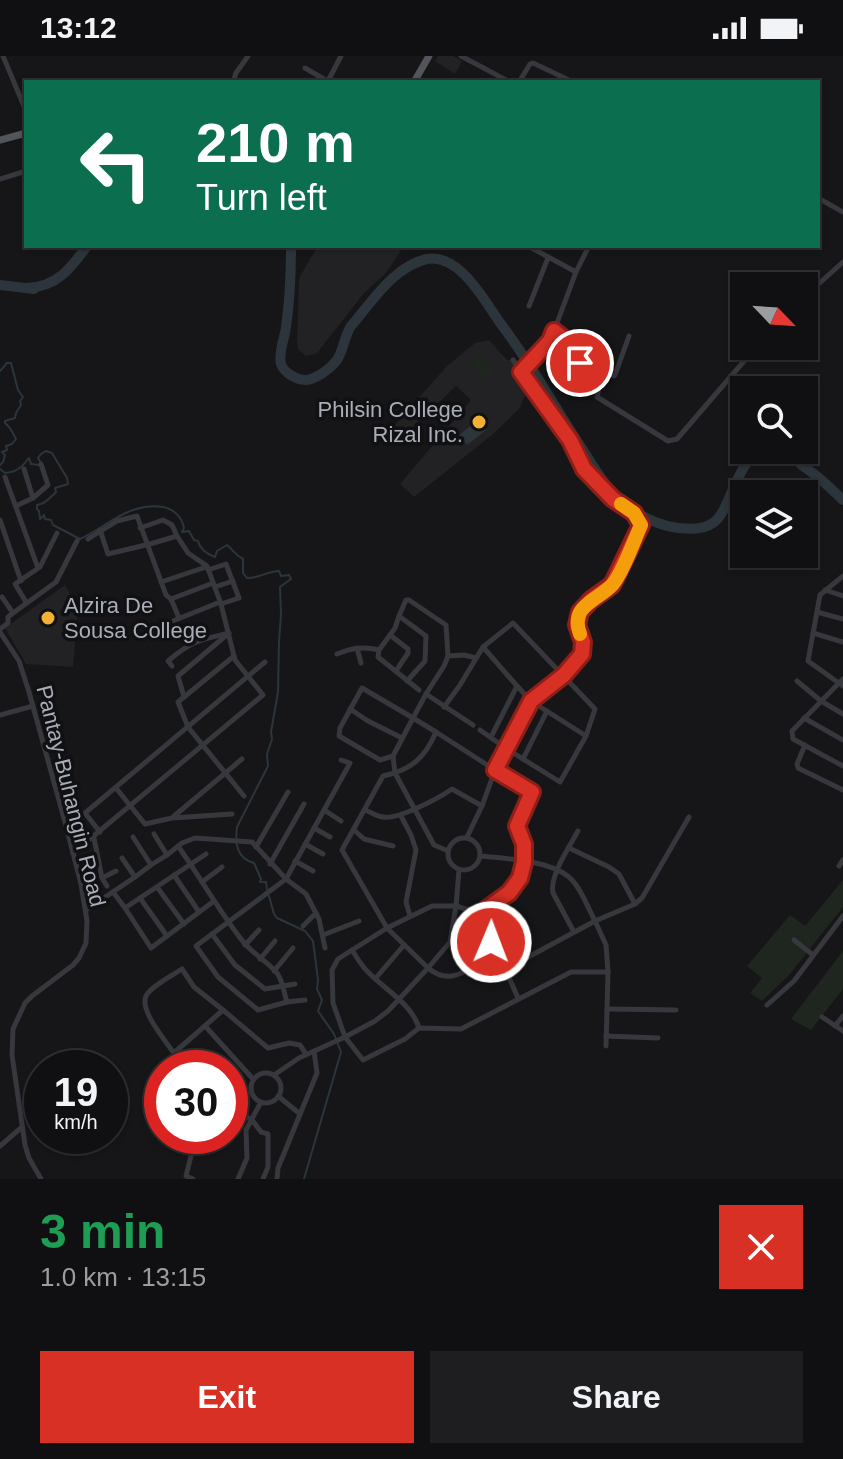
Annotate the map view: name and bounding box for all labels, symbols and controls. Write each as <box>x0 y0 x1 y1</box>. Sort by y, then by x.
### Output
text: 13:12 <box>40 11 117 44</box>
text: 210 m <box>196 111 355 174</box>
icon: left <box>64 112 168 216</box>
text: Turn left <box>196 177 327 218</box>
north arrow <box>730 272 818 360</box>
map controls <box>730 272 818 568</box>
pin <box>546 329 614 397</box>
icon: arrive <box>558 341 602 385</box>
button: search <box>730 376 818 464</box>
place label: Philsin College Rizal Inc. <box>317 397 463 447</box>
marker: Philsin College Rizal Inc. <box>470 413 488 431</box>
button: layers <box>730 480 818 568</box>
place label: Alzira De Sousa College <box>64 593 207 643</box>
marker: Alzira De Sousa College <box>39 609 57 627</box>
street label: Pantay-Buhangin Road <box>31 683 111 909</box>
position arrow <box>449 900 533 984</box>
speed limit sign: 30 <box>144 1050 248 1154</box>
text: 19 <box>54 1070 98 1114</box>
text: km/h <box>54 1111 98 1133</box>
text: 3 min <box>40 1205 165 1258</box>
button: close <box>719 1205 803 1289</box>
text: 1.0 km · 13:15 <box>40 1262 206 1292</box>
button: Exit <box>40 1351 414 1443</box>
button: Share <box>430 1351 803 1443</box>

